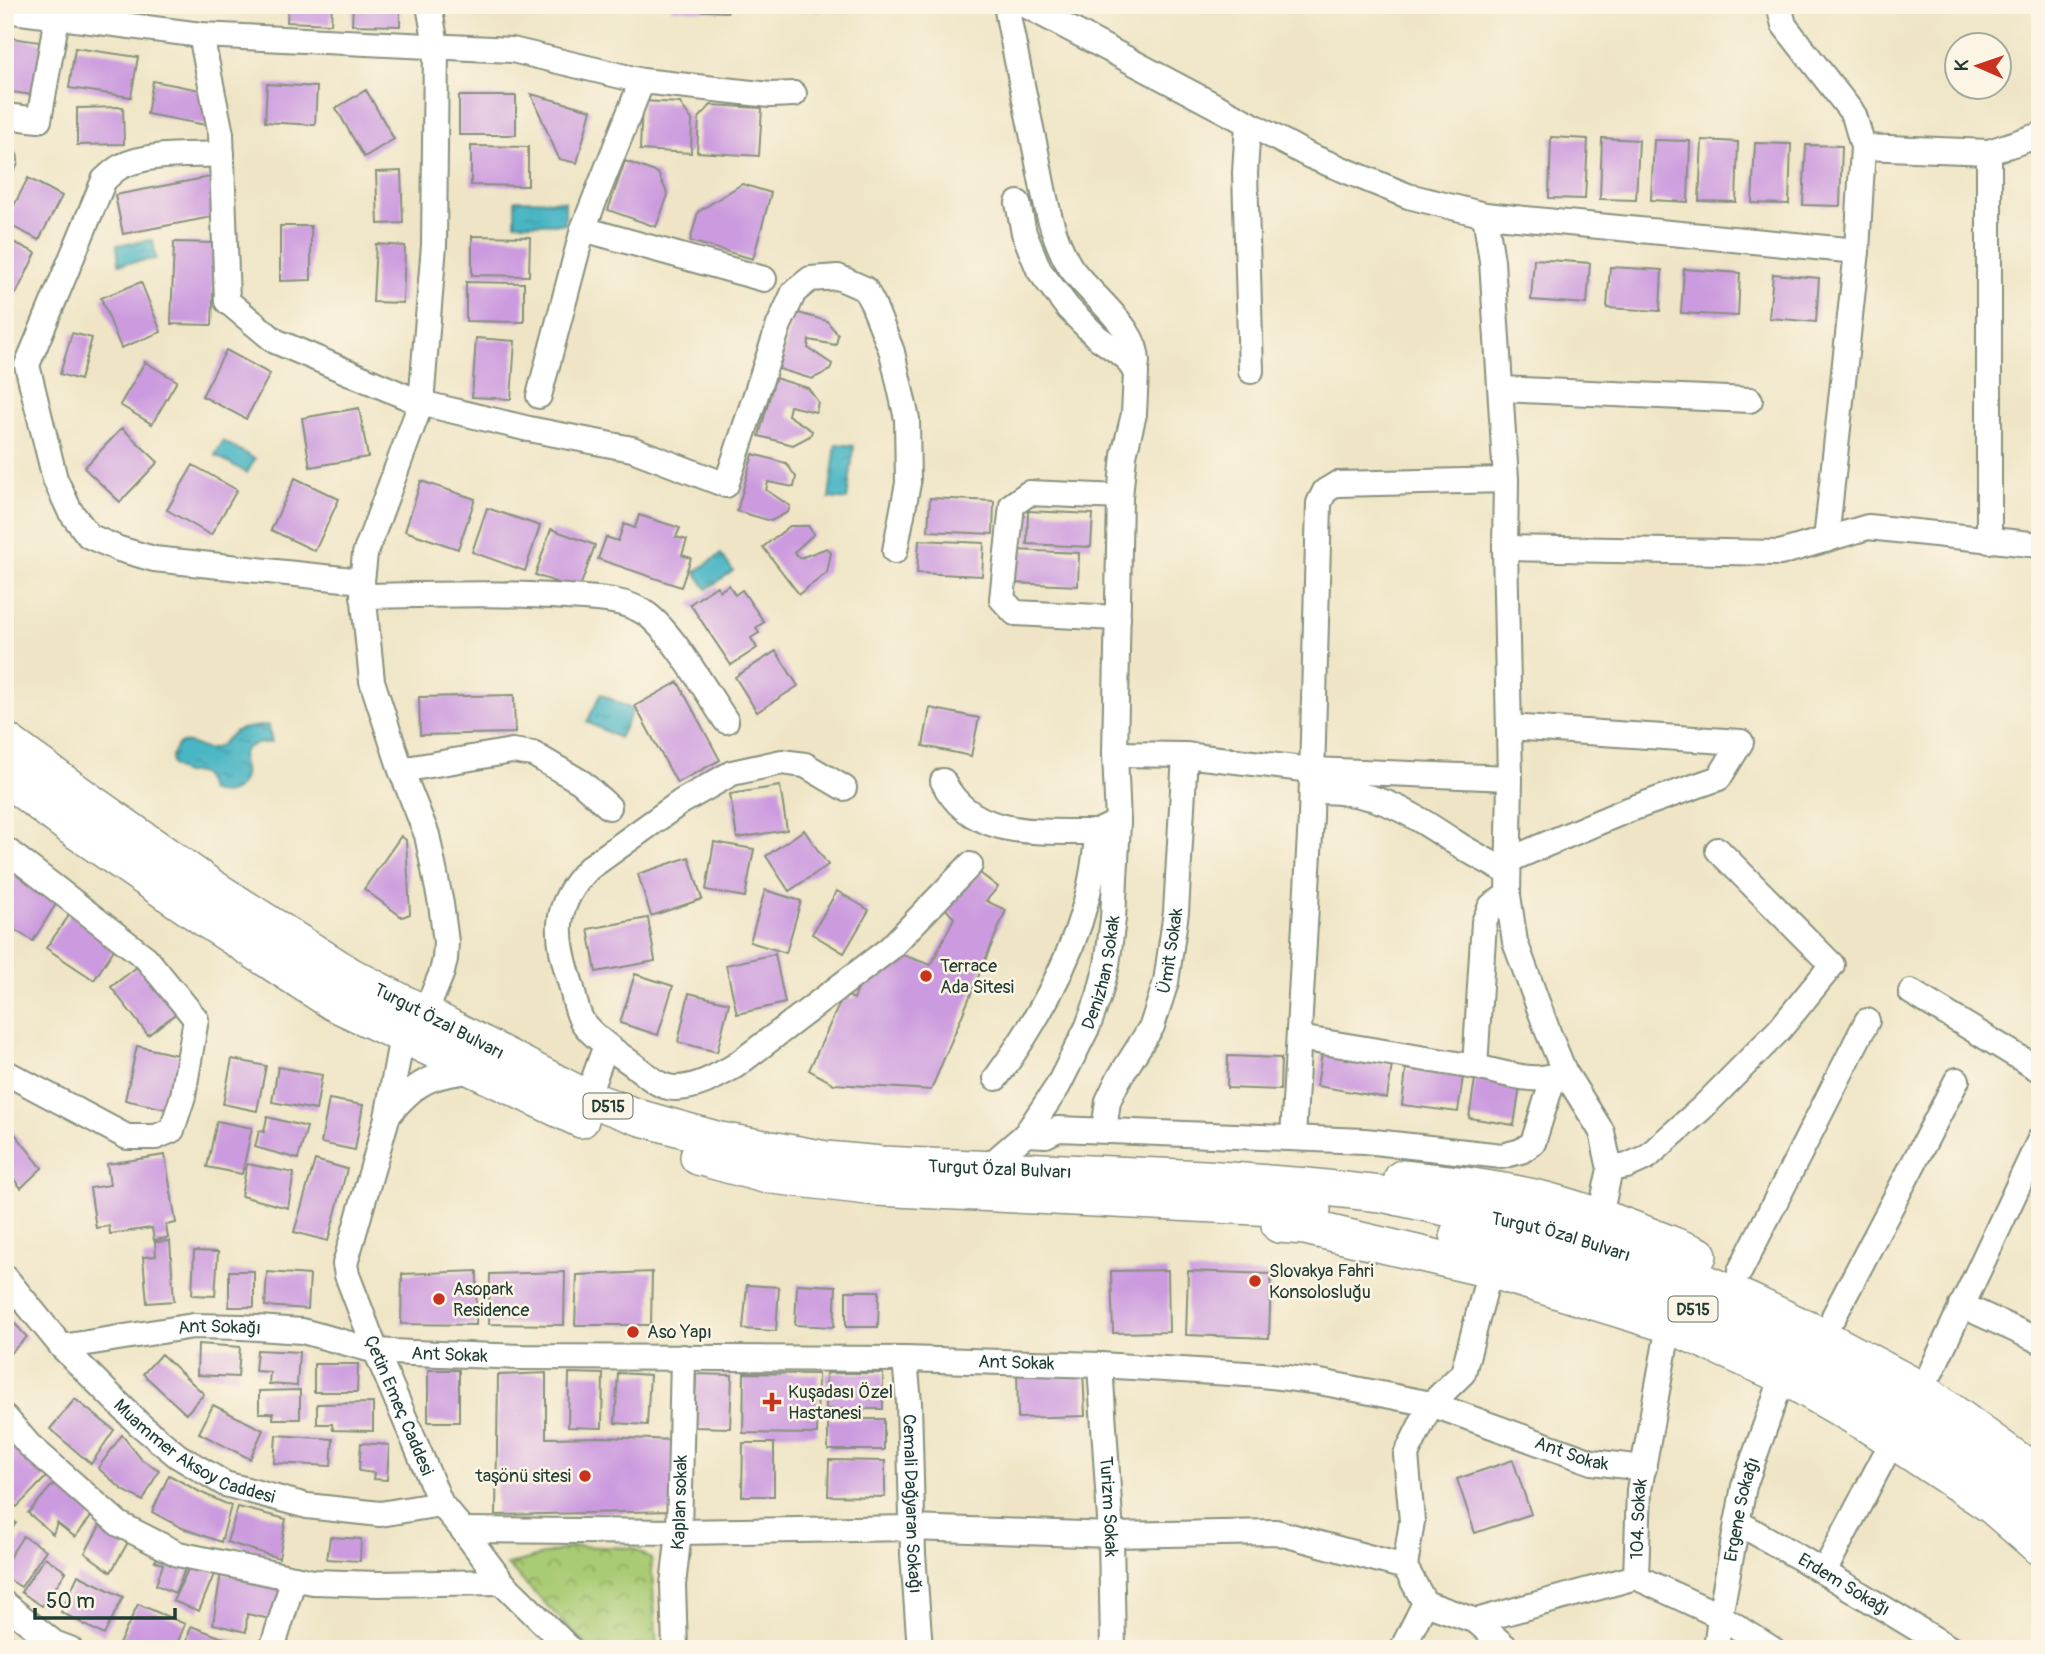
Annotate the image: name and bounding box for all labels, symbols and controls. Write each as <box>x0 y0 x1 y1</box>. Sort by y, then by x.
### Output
north arrow <box>1944 32 2014 102</box>
text: K <box>1950 59 1974 72</box>
street label: Ümit Sokak <box>1152 907 1188 997</box>
street label: Denizhan Sokak <box>1077 914 1125 1033</box>
place label: Terrace Ada Sitesi <box>940 955 1014 999</box>
marker: Terrace Ada Sitesi <box>918 968 934 984</box>
street label: Turgut Özal Bulvarı <box>370 978 508 1065</box>
road number: D515 <box>584 1094 632 1118</box>
street label: Turgut Özal Bulvarı <box>927 1155 1072 1184</box>
street label: Turgut Özal Bulvarı <box>1489 1207 1633 1267</box>
place label: Slovakya Fahri Konsolosluğu <box>1269 1260 1374 1304</box>
marker: Slovakya Fahri Konsolosluğu <box>1247 1273 1263 1289</box>
place label: Asopark Residence <box>453 1278 529 1322</box>
marker: Asopark Residence <box>431 1291 447 1307</box>
road number: D515 <box>1668 1296 1718 1322</box>
street label: Ant Sokağı <box>176 1315 262 1340</box>
place label: Aso Yapı <box>647 1321 712 1344</box>
marker: Aso Yapı <box>625 1324 641 1340</box>
street label: Çetin Emeç Caddesi <box>359 1333 438 1479</box>
street label: Ant Sokak <box>411 1342 489 1368</box>
street label: Ant Sokak <box>978 1350 1055 1376</box>
place label: Kuşadası Özel Hastanesi <box>788 1381 893 1425</box>
marker: Kuşadası Özel Hastanesi <box>762 1392 782 1412</box>
street label: Muammer Aksoy Caddesi <box>109 1394 278 1509</box>
street label: Cemali Dağyaran Sokağı <box>897 1414 927 1594</box>
street label: Ant Sokak <box>1532 1431 1610 1476</box>
street label: Kaplan sokak <box>666 1454 693 1551</box>
street label: Ergene Sokağı <box>1719 1454 1765 1564</box>
street label: Turizm Sokak <box>1094 1456 1122 1558</box>
place label: taşönü sitesi <box>474 1465 571 1488</box>
marker: taşönü sitesi <box>577 1468 593 1484</box>
street label: 104. Sokak <box>1626 1476 1653 1560</box>
street label: Erdem Sokağı <box>1794 1548 1894 1621</box>
scale bar <box>35 1577 175 1621</box>
text: 50 m <box>46 1588 95 1615</box>

